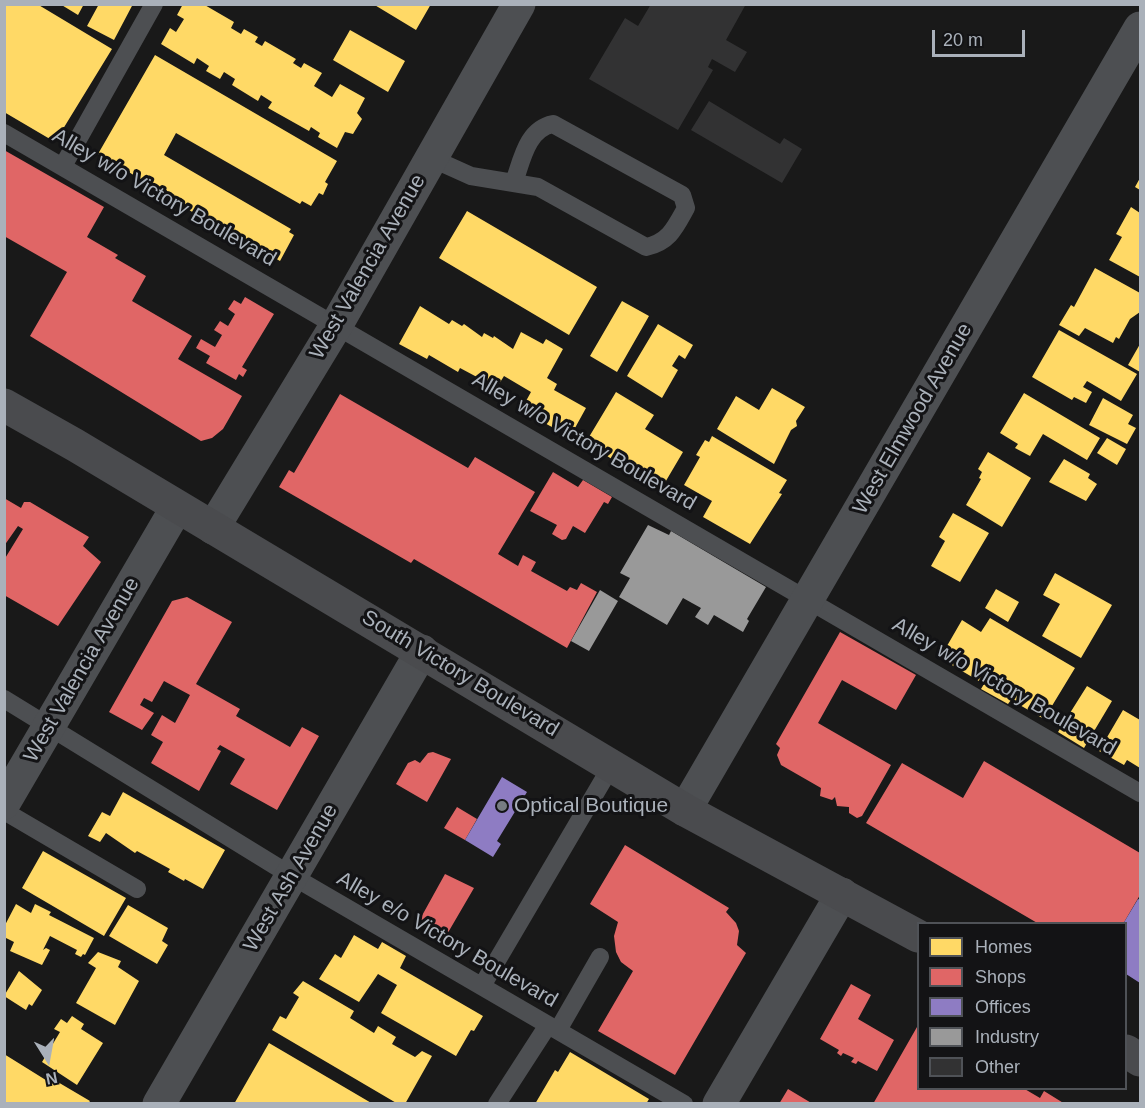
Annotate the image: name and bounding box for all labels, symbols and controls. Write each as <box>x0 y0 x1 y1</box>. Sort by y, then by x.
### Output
scale bar <box>935 18 1028 56</box>
text: 20 m <box>943 30 983 50</box>
street label: Alley w/o Victory Boulevard <box>48 124 280 272</box>
street label: West Valencia Avenue <box>305 170 431 364</box>
street label: West Elmwood Avenue <box>848 319 978 519</box>
street label: Alley w/o Victory Boulevard <box>468 368 700 516</box>
street label: West Valencia Avenue <box>19 573 145 767</box>
street label: South Victory Boulevard <box>357 605 563 743</box>
street label: Alley w/o Victory Boulevard <box>888 613 1120 761</box>
place label: Optical Boutique <box>514 793 668 819</box>
marker: Optical Boutique <box>495 799 509 813</box>
street label: West Ash Avenue <box>239 800 343 956</box>
street label: Alley e/o Victory Boulevard <box>332 866 562 1014</box>
legend <box>917 922 1127 1090</box>
text: Homes <box>975 937 1032 957</box>
text: Shops <box>975 967 1026 987</box>
text: Offices <box>975 997 1031 1017</box>
text: Industry <box>975 1027 1039 1047</box>
north arrow <box>18 1030 78 1090</box>
text: Other <box>975 1057 1020 1077</box>
text: N <box>44 1069 59 1088</box>

